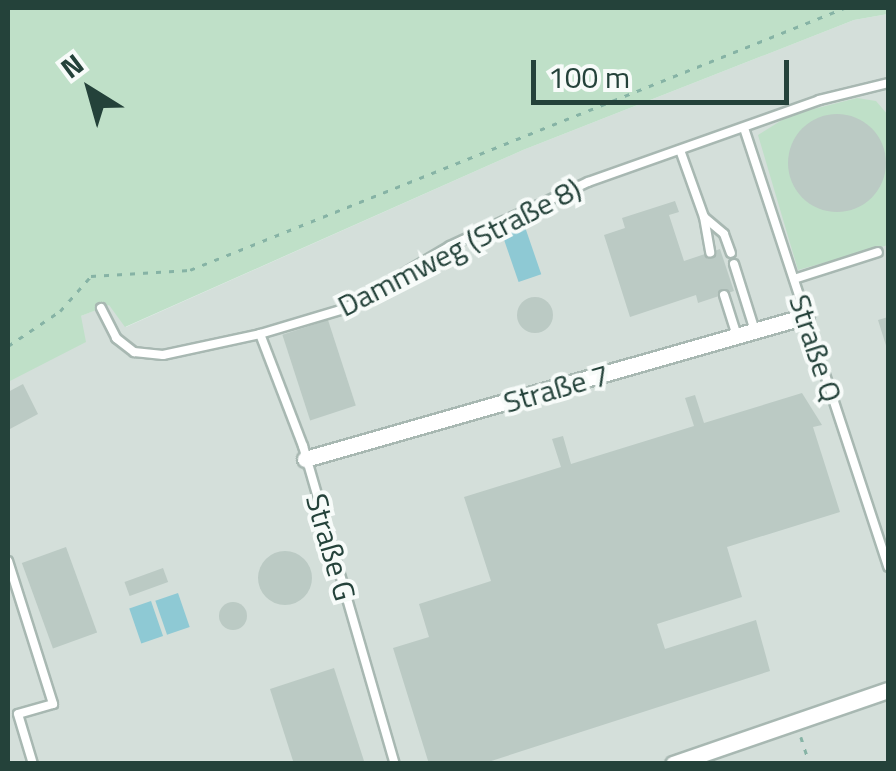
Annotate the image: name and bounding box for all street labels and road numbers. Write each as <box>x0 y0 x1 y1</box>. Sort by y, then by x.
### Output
street label: Dammweg (Straße 8) <box>332 170 586 324</box>
street label: Straße Q <box>782 290 850 406</box>
street label: Straße 7 <box>499 356 613 420</box>
street label: Straße G <box>299 489 363 605</box>

